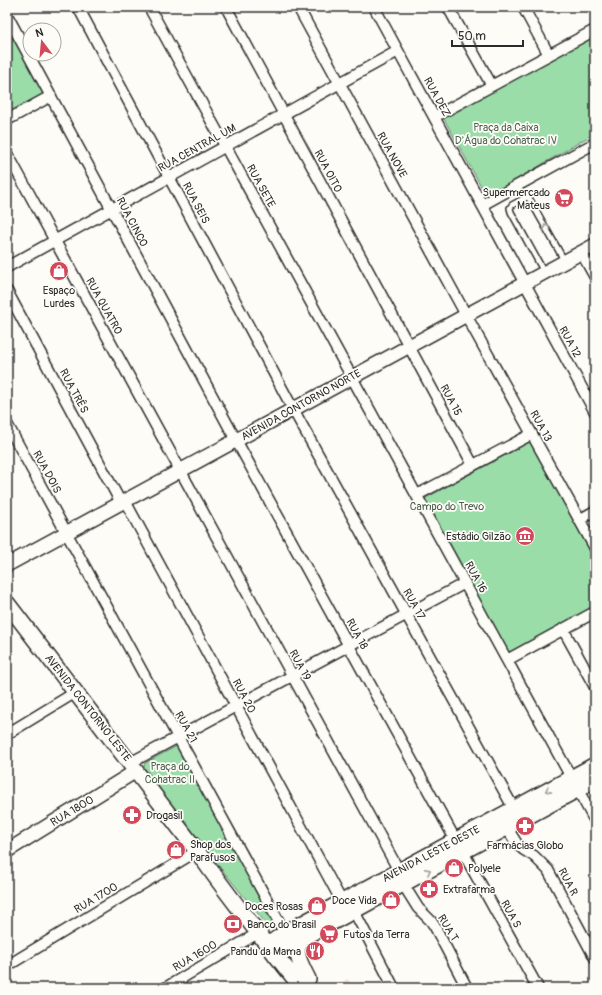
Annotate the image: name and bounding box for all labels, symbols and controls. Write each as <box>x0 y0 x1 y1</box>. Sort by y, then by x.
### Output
north arrow <box>22 22 62 62</box>
scale bar <box>452 22 523 48</box>
text: N <box>34 25 45 40</box>
text: 50 m <box>458 29 486 44</box>
street label: RUA DEZ <box>421 75 453 120</box>
street label: RUA CENTRAL UM <box>156 121 238 175</box>
park label: Praça da Caixa D'Água do Cohatrac IV <box>455 121 557 147</box>
street label: RUA NOVE <box>374 130 410 180</box>
street label: RUA OITO <box>311 147 345 195</box>
street label: RUA SETE <box>244 162 278 210</box>
street label: RUA SEIS <box>180 180 212 226</box>
place label: Supermercado Mateus <box>483 186 550 212</box>
supermarket icon: Supermercado Mateus <box>553 187 575 209</box>
street label: RUA CINCO <box>114 195 150 249</box>
one-way arrow <box>543 224 550 231</box>
shop icon: Espaço Lurdes <box>48 260 70 282</box>
street label: RUA QUATRO <box>83 275 125 337</box>
place label: Espaço Lurdes <box>43 284 75 310</box>
street label: RUA 12 <box>556 324 584 360</box>
street label: AVENIDA CONTORNO NORTE <box>239 366 363 443</box>
street label: RUA TRÊS <box>57 367 91 415</box>
street label: RUA 15 <box>437 382 465 418</box>
street label: RUA 13 <box>527 408 555 444</box>
street label: RUA DOIS <box>30 448 64 496</box>
park label: Campo do Trevo <box>410 500 484 513</box>
museum icon: Estádio Gilzão <box>514 525 536 547</box>
place label: Estádio Gilzão <box>446 530 511 543</box>
street label: RUA 16 <box>462 559 490 595</box>
street label: RUA 17 <box>400 586 428 622</box>
street label: RUA 18 <box>343 616 371 652</box>
street label: RUA 19 <box>286 647 314 683</box>
street label: AVENIDA CONTORNO LESTE <box>42 652 134 764</box>
street label: RUA 20 <box>230 677 258 715</box>
street label: RUA 21 <box>172 709 200 745</box>
park label: Praça do Cohatrac II <box>145 760 195 786</box>
one-way arrow <box>545 786 553 793</box>
street label: RUA 1800 <box>48 793 96 829</box>
pharmacy icon: Drogasil <box>121 804 143 826</box>
place label: Drogasil <box>146 809 183 822</box>
pharmacy icon: Farmácias Globo <box>514 815 536 837</box>
street label: AVENIDA LESTE OESTE <box>380 823 482 885</box>
place label: Shop dos Parafusos <box>190 838 235 864</box>
shop icon: Shop dos Parafusos <box>165 839 187 861</box>
place label: Farmácias Globo <box>487 839 564 852</box>
shop icon: Polyele <box>443 857 465 879</box>
place label: Polyele <box>468 862 501 875</box>
street label: RUA R <box>555 866 581 898</box>
one-way arrow <box>424 868 431 875</box>
pharmacy icon: Extrafarma <box>418 878 440 900</box>
street label: RUA 1700 <box>72 880 120 916</box>
place label: Extrafarma <box>443 883 495 896</box>
shop icon: Doce Vida <box>380 889 402 911</box>
place label: Doce Vida <box>332 894 377 907</box>
shop icon: Doces Rosas <box>306 895 328 917</box>
street label: RUA S <box>498 898 524 930</box>
place label: Doces Rosas <box>245 900 303 913</box>
street label: RUA T <box>435 912 461 944</box>
bank icon: Banco do Brasil <box>222 913 244 935</box>
place label: Banco do Brasil <box>247 918 316 931</box>
supermarket icon: Futos da Terra <box>318 923 340 945</box>
place label: Futos da Terra <box>343 928 410 941</box>
street label: RUA 1600 <box>171 938 219 974</box>
restaurant icon: Pandu da Mama <box>304 940 326 962</box>
place label: Pandu da Mama <box>230 945 301 958</box>

